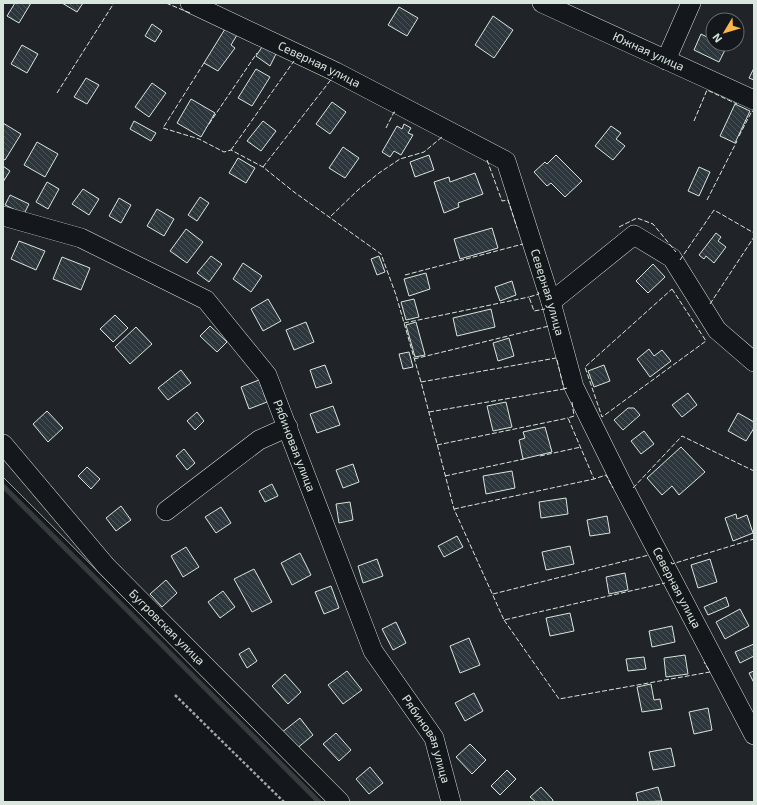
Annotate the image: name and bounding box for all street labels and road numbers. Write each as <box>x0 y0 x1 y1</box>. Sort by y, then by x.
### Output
street label: Южная улица <box>611 28 687 73</box>
street label: Северная улица <box>276 38 363 90</box>
street label: Северная улица <box>528 247 568 337</box>
street label: Рябиновая улица <box>271 397 319 493</box>
street label: Северная улица <box>650 544 705 630</box>
street label: Бугровская улица <box>127 586 208 667</box>
street label: Рябиновая улица <box>400 692 454 785</box>

